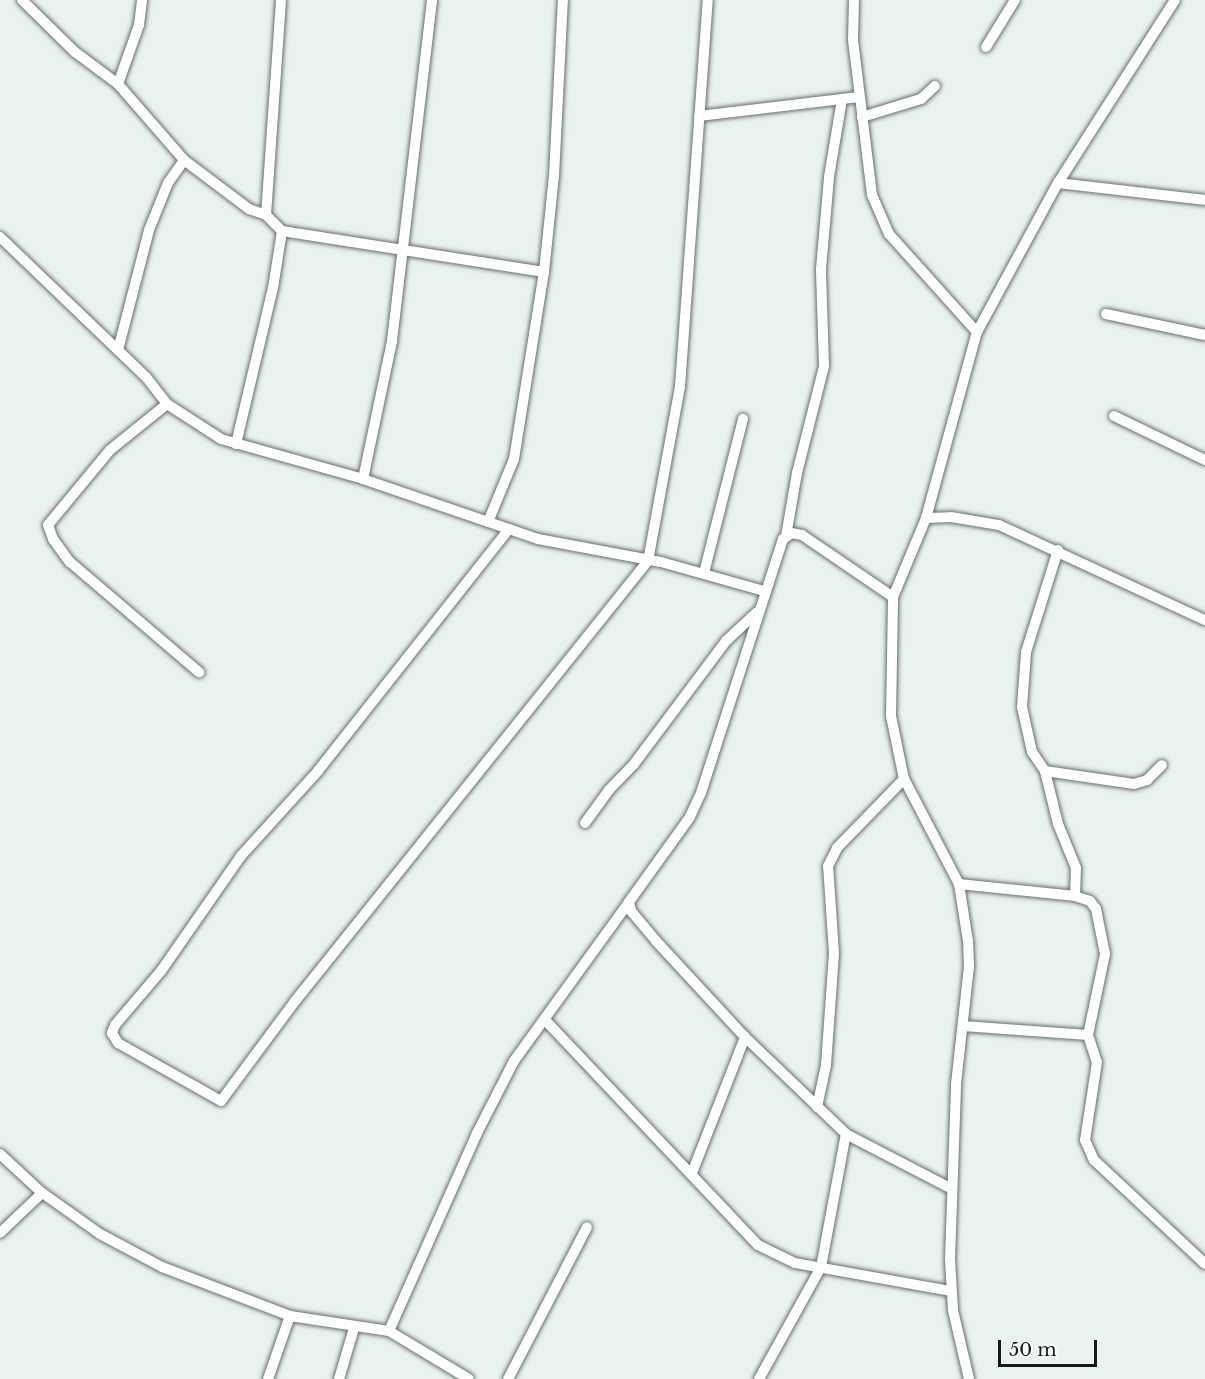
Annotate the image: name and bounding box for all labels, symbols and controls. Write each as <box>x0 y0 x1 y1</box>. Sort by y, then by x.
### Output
scale bar <box>1001 1328 1100 1366</box>
text: 50 m <box>1009 1339 1057 1361</box>

